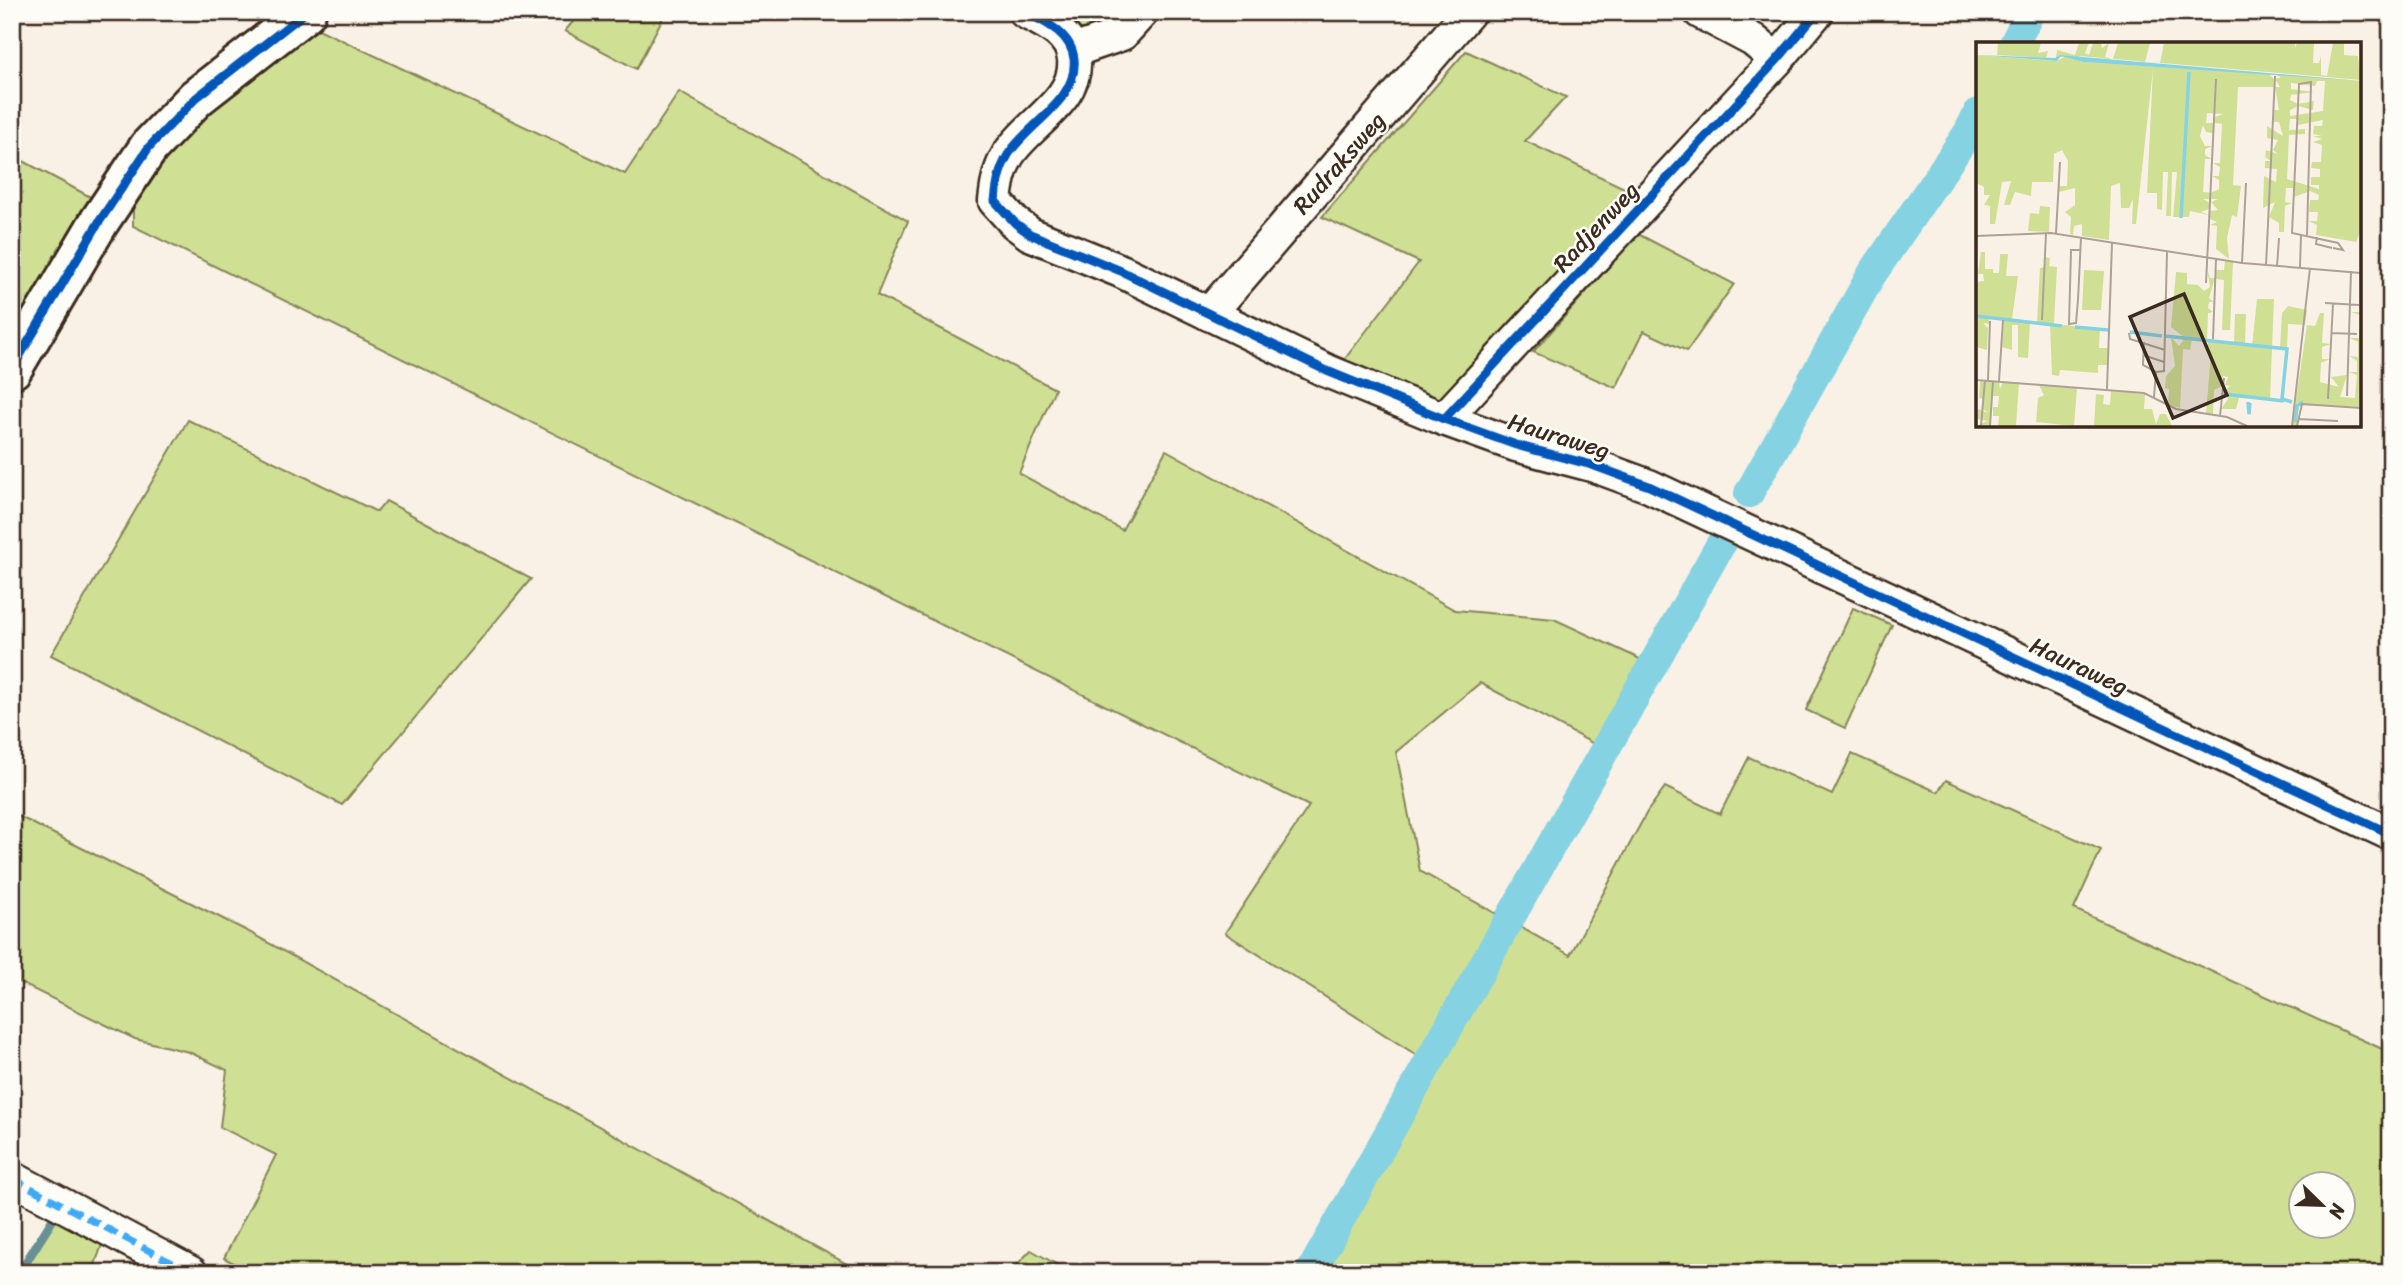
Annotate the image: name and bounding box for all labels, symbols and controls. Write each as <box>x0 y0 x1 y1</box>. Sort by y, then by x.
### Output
inset map <box>1976 42 2361 427</box>
street label: Rudraksweg <box>1282 102 1396 224</box>
street label: Radjenweg <box>1542 171 1650 283</box>
street label: Hauraweg <box>1503 401 1615 471</box>
street label: Hauraweg <box>2023 625 2135 707</box>
north arrow <box>2288 1170 2358 1240</box>
text: N <box>2319 1198 2355 1225</box>

